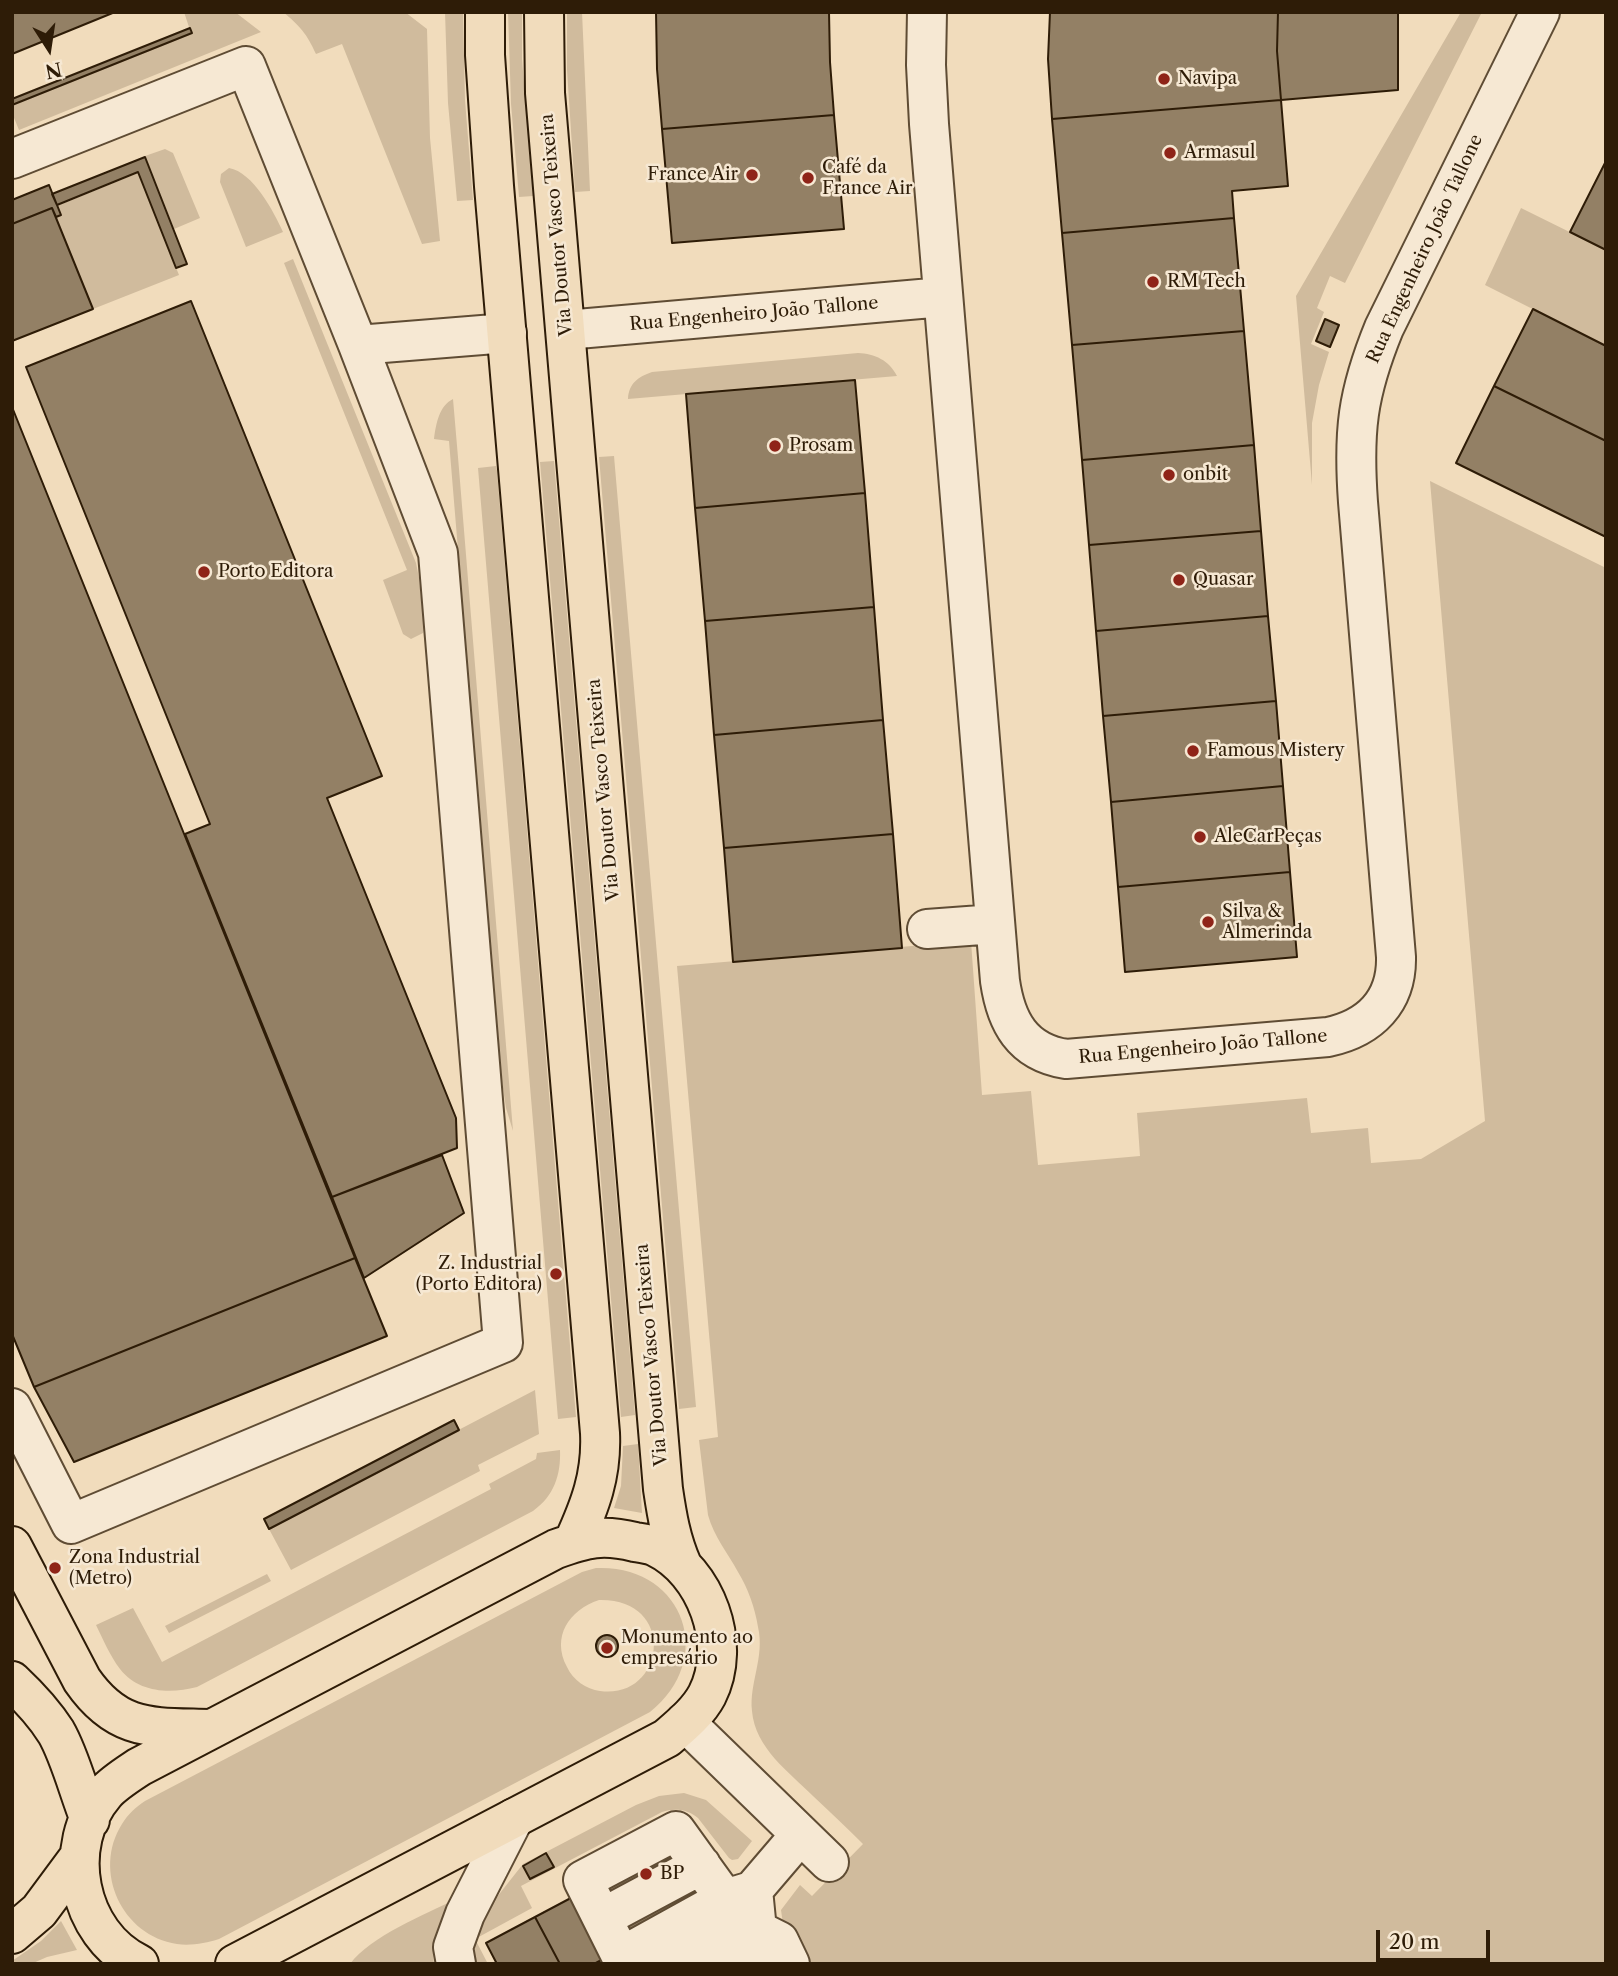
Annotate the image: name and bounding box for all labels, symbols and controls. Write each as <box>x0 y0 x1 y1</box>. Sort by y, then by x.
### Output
north arrow <box>14 14 84 84</box>
text: N <box>43 57 64 83</box>
place label: Navipa <box>1178 68 1237 90</box>
marker: Navipa <box>1156 71 1172 87</box>
street label: Via Doutor Vasco Teixeira <box>537 113 577 337</box>
street label: Rua Engenheiro João Tallone <box>1362 131 1488 367</box>
place label: Armasul <box>1184 142 1255 164</box>
marker: Armasul <box>1162 145 1178 161</box>
place label: Café da France Air <box>822 157 913 200</box>
place label: France Air <box>647 164 738 186</box>
marker: France Air <box>744 167 760 183</box>
marker: Café da France Air <box>800 170 816 186</box>
place label: RM Tech <box>1167 271 1246 293</box>
marker: RM Tech <box>1145 274 1161 290</box>
street label: Rua Engenheiro João Tallone <box>629 292 879 336</box>
place label: Prosam <box>789 435 853 457</box>
marker: Prosam <box>767 438 783 454</box>
place label: onbit <box>1183 464 1228 486</box>
marker: onbit <box>1161 467 1177 483</box>
place label: Porto Editora <box>218 561 333 583</box>
marker: Porto Editora <box>196 564 212 580</box>
place label: Quasar <box>1193 569 1253 591</box>
marker: Quasar <box>1171 572 1187 588</box>
street label: Via Doutor Vasco Teixeira <box>584 678 624 902</box>
place label: Famous Mistery <box>1207 740 1344 762</box>
marker: Famous Mistery <box>1185 743 1201 759</box>
place label: AleCarPeças <box>1214 826 1322 848</box>
marker: AleCarPeças <box>1192 829 1208 845</box>
place label: Silva & Almerinda <box>1222 901 1312 944</box>
marker: Silva & Almerinda <box>1200 914 1216 930</box>
street label: Rua Engenheiro João Tallone <box>1078 1025 1328 1069</box>
street label: Via Doutor Vasco Teixeira <box>632 1243 672 1467</box>
place label: Z. Industrial (Porto Editora) <box>416 1253 542 1296</box>
marker: Z. Industrial (Porto Editora) <box>548 1266 564 1282</box>
place label: Zona Industrial (Metro) <box>69 1547 200 1590</box>
marker: Zona Industrial (Metro) <box>47 1560 63 1576</box>
place label: Monumento ao empresário <box>621 1627 753 1670</box>
marker: Monumento ao empresário <box>599 1640 615 1656</box>
place label: BP <box>660 1863 684 1885</box>
marker: BP <box>638 1866 654 1882</box>
scale bar <box>1380 1916 1494 1960</box>
text: 20 m <box>1389 1929 1440 1954</box>

